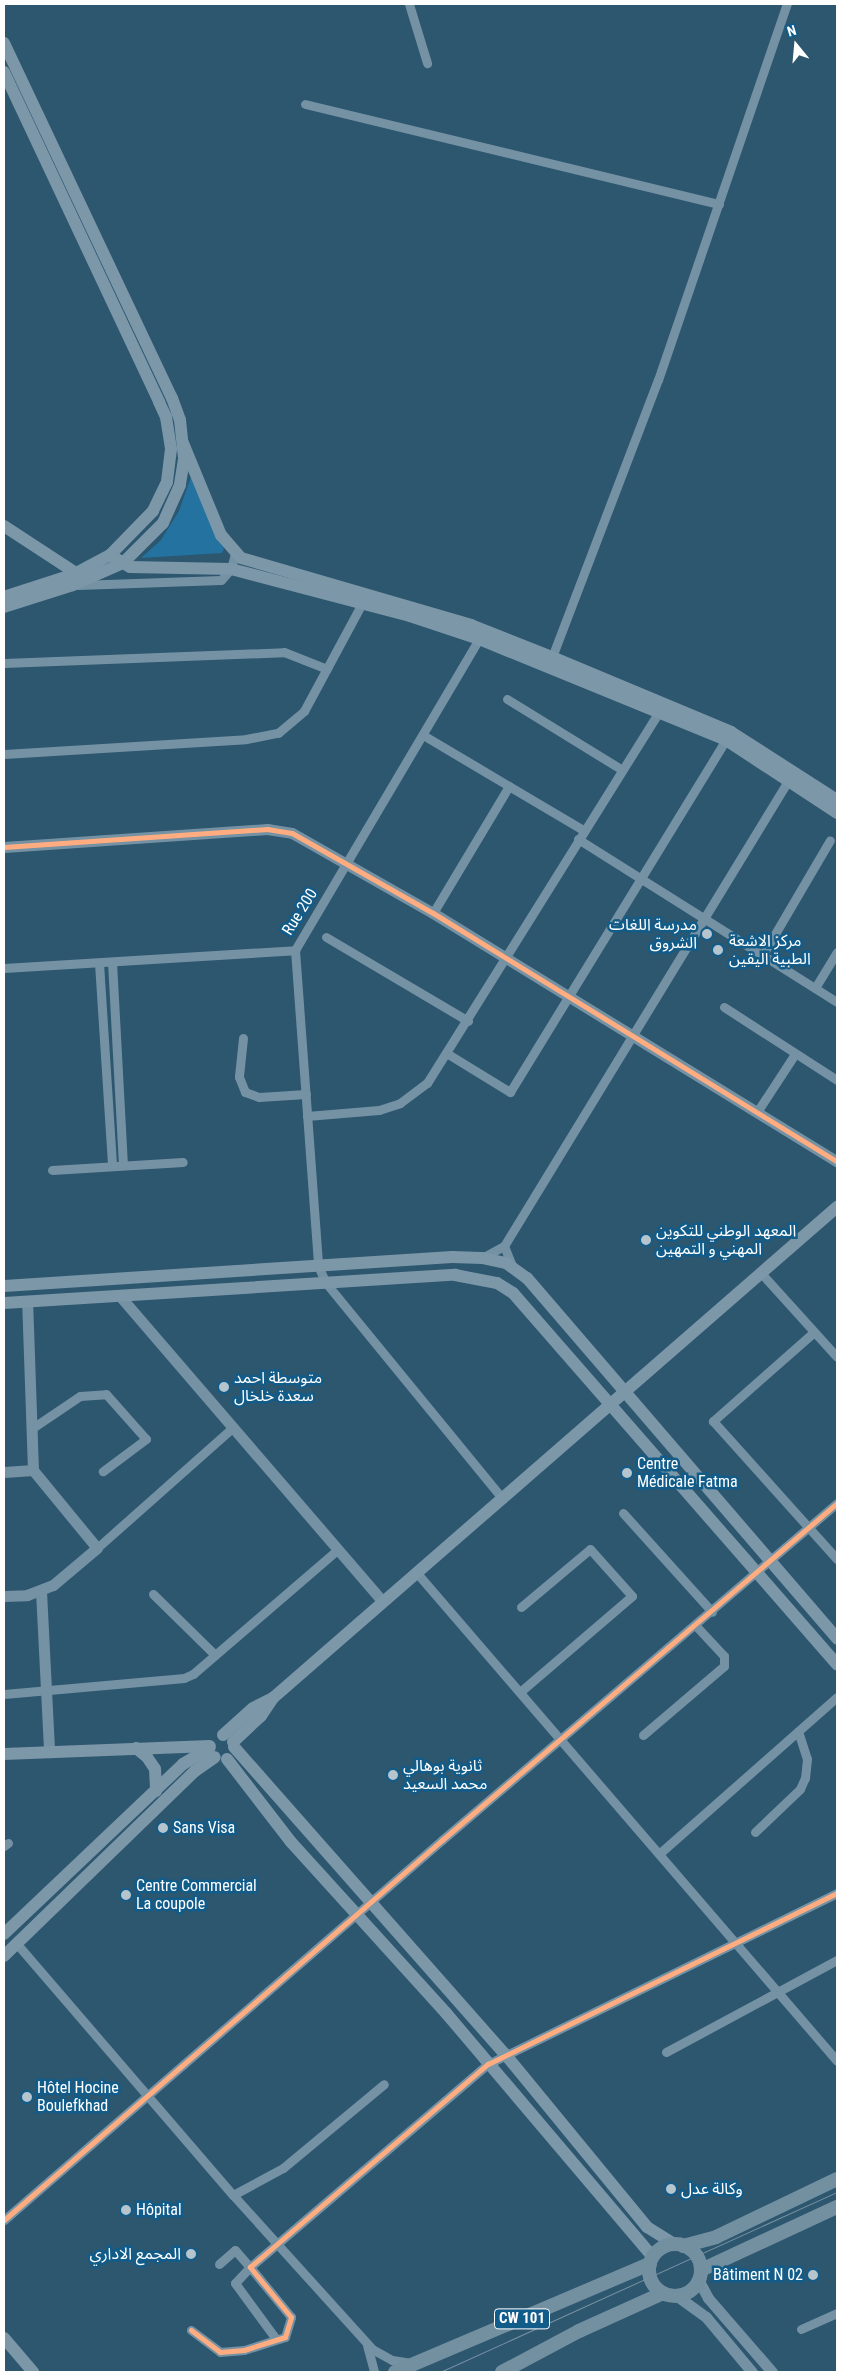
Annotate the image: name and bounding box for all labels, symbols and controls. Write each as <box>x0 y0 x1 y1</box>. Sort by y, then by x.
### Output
north arrow <box>771 20 821 70</box>
text: N <box>785 22 798 40</box>
street label: Rue 200 <box>278 885 322 939</box>
place label: مدرسة اللغات الشروق <box>609 915 697 953</box>
marker: مدرسة اللغات الشروق <box>701 928 713 940</box>
place label: مركز الاشعة الطبية اليقين <box>729 931 811 969</box>
marker: مركز الاشعة الطبية اليقين <box>711 943 725 957</box>
place label: المعهد الوطني للتكوين المهني و التمهين <box>656 1221 796 1259</box>
marker: المعهد الوطني للتكوين المهني و التمهين <box>640 1234 652 1246</box>
place label: متوسطة احمد سعدة خلخال <box>234 1368 322 1406</box>
marker: متوسطة احمد سعدة خلخال <box>218 1381 230 1393</box>
place label: Centre Médicale Fatma <box>637 1454 738 1492</box>
marker: Centre Médicale Fatma <box>621 1467 633 1479</box>
place label: ثانوية بوهالي محمد السعيد <box>403 1756 487 1794</box>
marker: ثانوية بوهالي محمد السعيد <box>387 1769 399 1781</box>
place label: Sans Visa <box>173 1818 235 1838</box>
marker: Sans Visa <box>157 1822 169 1834</box>
place label: Centre Commercial La coupole <box>136 1876 257 1914</box>
marker: Centre Commercial La coupole <box>120 1889 132 1901</box>
place label: Hôtel Hocine Boulefkhad <box>37 2078 119 2116</box>
marker: Hôtel Hocine Boulefkhad <box>21 2091 33 2103</box>
place label: وكالة عدل <box>681 2179 743 2199</box>
marker: وكالة عدل <box>665 2183 677 2195</box>
place label: Hôpital <box>136 2200 182 2220</box>
marker: Hôpital <box>120 2204 132 2216</box>
place label: المجمع الاداري <box>90 2244 181 2264</box>
marker: المجمع الاداري <box>185 2248 197 2260</box>
place label: Bâtiment N 02 <box>713 2265 803 2285</box>
marker: Bâtiment N 02 <box>807 2269 819 2281</box>
road number: CW 101 <box>493 2306 551 2332</box>

